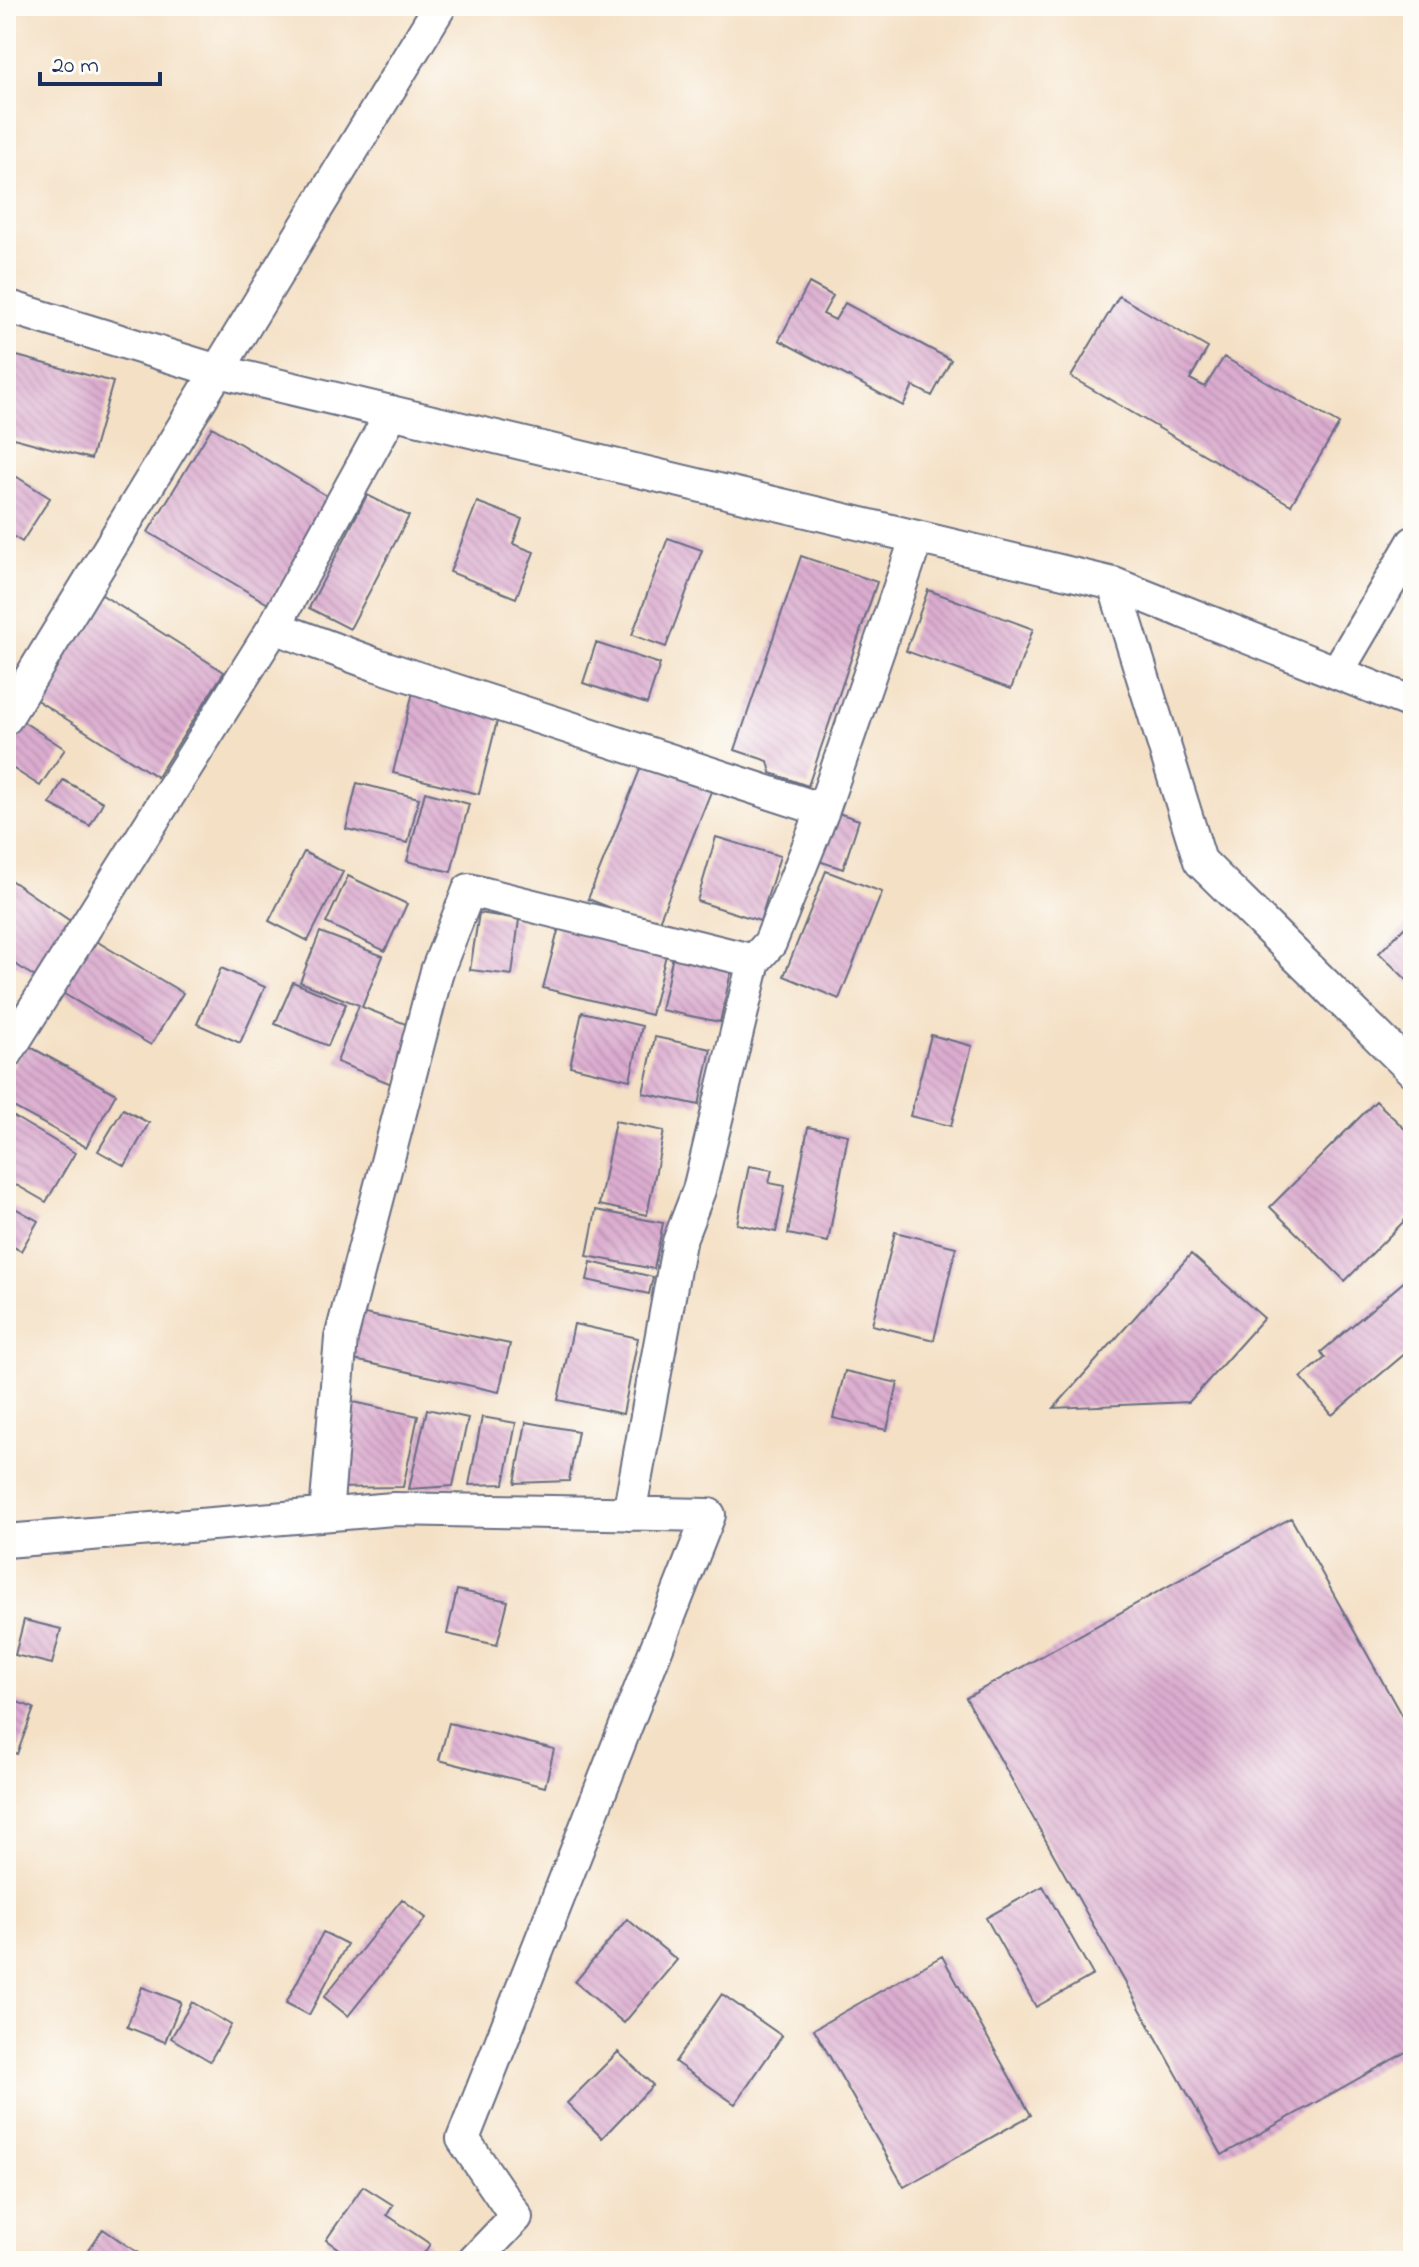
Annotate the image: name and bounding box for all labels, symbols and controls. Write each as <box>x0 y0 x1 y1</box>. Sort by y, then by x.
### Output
scale bar <box>40 36 160 86</box>
text: 20 m <box>52 49 99 84</box>

